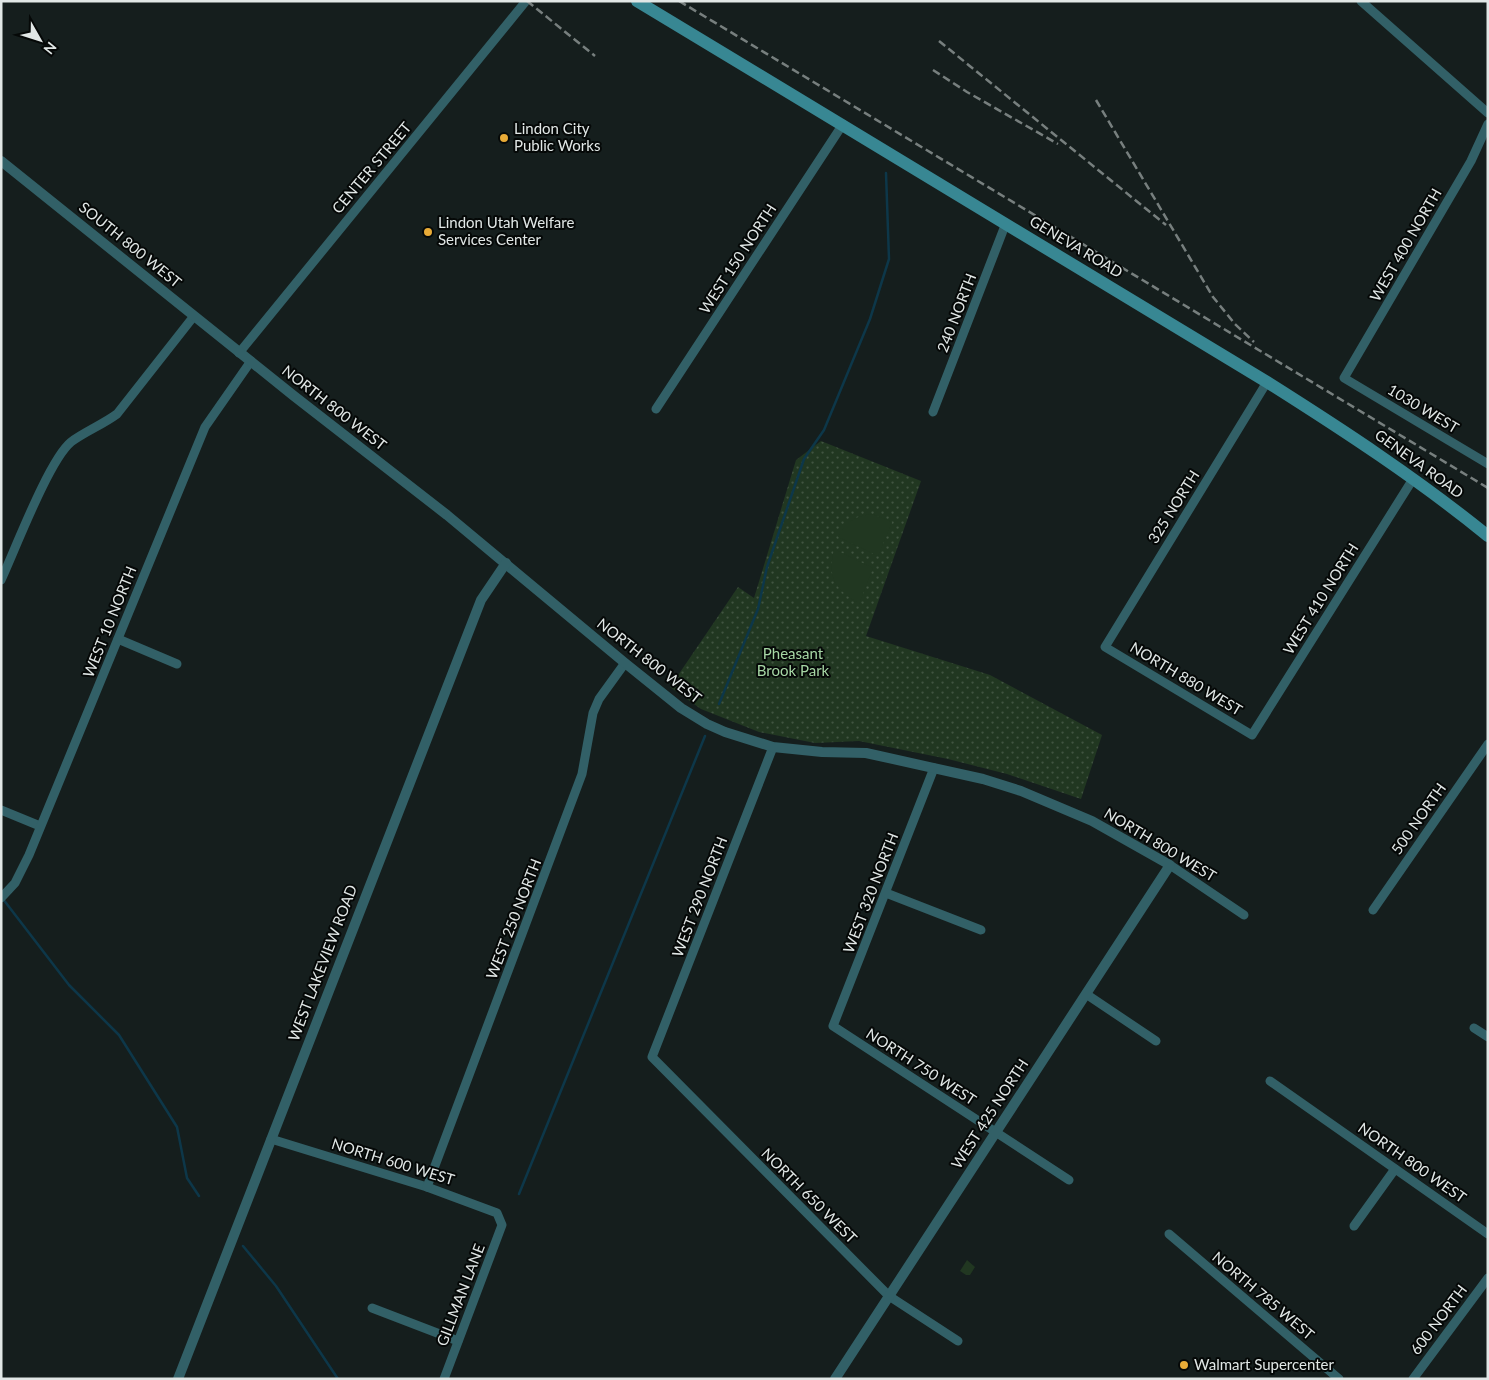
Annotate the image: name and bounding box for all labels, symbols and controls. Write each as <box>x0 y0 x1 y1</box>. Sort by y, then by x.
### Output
north arrow <box>15 15 65 65</box>
text: N <box>40 39 60 58</box>
street label: CENTER STREET <box>328 118 415 217</box>
place label: Lindon City Public Works <box>514 119 600 154</box>
marker: Lindon City Public Works <box>498 132 510 144</box>
street label: WEST 400 NORTH <box>1366 185 1445 304</box>
street label: SOUTH 800 WEST <box>76 197 185 291</box>
street label: WEST 150 NORTH <box>695 200 779 317</box>
street label: GENEVA ROAD <box>1027 211 1126 281</box>
place label: Lindon Utah Welfare Services Center <box>438 213 574 248</box>
marker: Lindon Utah Welfare Services Center <box>422 226 434 238</box>
street label: 240 NORTH <box>933 271 979 355</box>
street label: NORTH 800 WEST <box>279 361 391 454</box>
street label: 1030 WEST <box>1385 380 1462 436</box>
street label: GENEVA ROAD <box>1372 425 1467 501</box>
street label: 325 NORTH <box>1144 467 1203 546</box>
street label: WEST 410 NORTH <box>1279 540 1362 657</box>
street label: WEST 10 NORTH <box>79 563 140 680</box>
street label: NORTH 800 WEST <box>594 614 706 707</box>
street label: NORTH 880 WEST <box>1127 638 1246 719</box>
park label: Pheasant Brook Park <box>757 644 830 679</box>
street label: 500 NORTH <box>1387 779 1449 857</box>
street label: NORTH 800 WEST <box>1101 804 1220 885</box>
street label: WEST 320 NORTH <box>839 830 901 955</box>
street label: WEST 290 NORTH <box>668 834 730 959</box>
street label: WEST 250 NORTH <box>482 856 544 981</box>
street label: WEST LAKEVIEW ROAD <box>284 882 360 1043</box>
street label: NORTH 750 WEST <box>863 1024 980 1109</box>
street label: WEST 425 NORTH <box>947 1055 1031 1172</box>
street label: NORTH 800 WEST <box>1355 1118 1470 1206</box>
street label: NORTH 600 WEST <box>330 1134 457 1188</box>
street label: NORTH 650 WEST <box>758 1144 861 1247</box>
street label: GILLMAN LANE <box>432 1241 488 1348</box>
street label: NORTH 785 WEST <box>1209 1247 1318 1343</box>
street label: 600 NORTH <box>1406 1281 1470 1358</box>
place label: Walmart Supercenter <box>1194 1355 1334 1373</box>
marker: Walmart Supercenter <box>1178 1359 1190 1371</box>

